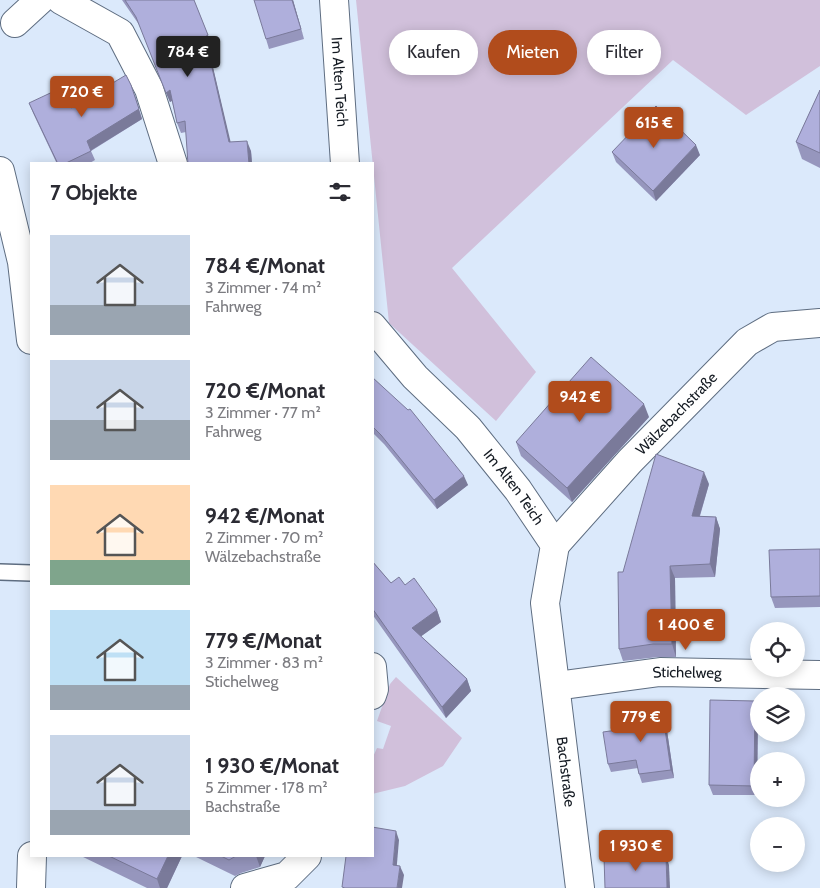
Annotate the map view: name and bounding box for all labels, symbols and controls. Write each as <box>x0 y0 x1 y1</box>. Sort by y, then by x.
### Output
chip: Kaufen <box>389 30 478 75</box>
chip: Mieten <box>488 30 577 75</box>
chip: Filter <box>587 30 661 75</box>
pin: 784 € <box>153 36 223 78</box>
street label: Im Alten Teich <box>327 36 351 127</box>
text: 784 € <box>167 42 209 61</box>
pin: 720 € <box>47 76 117 118</box>
text: 720 € <box>61 82 103 101</box>
pin: 615 € <box>619 106 689 149</box>
text: 615 € <box>635 113 673 132</box>
icon: filters <box>326 178 354 206</box>
text: 7 Objekte <box>50 180 137 205</box>
text: 784 €/Monat <box>205 253 325 278</box>
icon: home <box>90 255 150 315</box>
text: 3 Zimmer · 74 m² <box>205 278 321 297</box>
text: Fahrweg <box>205 297 262 316</box>
street label: Wälzebachstraße <box>632 368 721 459</box>
text: 720 €/Monat <box>205 378 325 403</box>
icon: home <box>90 380 150 440</box>
pin: 942 € <box>545 380 615 423</box>
text: 942 € <box>559 387 601 406</box>
text: 3 Zimmer · 77 m² <box>205 403 321 422</box>
text: Fahrweg <box>205 422 262 441</box>
street label: Im Alten Teich <box>480 446 548 528</box>
text: 942 €/Monat <box>205 503 325 528</box>
icon: home <box>90 505 150 565</box>
text: 2 Zimmer · 70 m² <box>205 528 323 547</box>
text: Wälzebachstraße <box>205 547 321 566</box>
pin: 1 400 € <box>640 608 732 651</box>
text: 1 400 € <box>658 615 714 634</box>
map controls <box>750 622 805 872</box>
button: locate <box>750 622 805 677</box>
text: 779 €/Monat <box>205 628 322 653</box>
icon: home <box>90 630 150 690</box>
text: 3 Zimmer · 83 m² <box>205 653 323 672</box>
street label: Stichelweg <box>651 663 722 682</box>
text: Stichelweg <box>205 672 278 691</box>
button: layers <box>750 687 805 742</box>
pin: 779 € <box>606 700 676 743</box>
text: 779 € <box>621 707 661 726</box>
street label: Bachstraße <box>552 736 579 808</box>
button: + <box>750 752 805 807</box>
text: 1 930 €/Monat <box>205 753 339 778</box>
icon: home <box>90 755 150 815</box>
text: 5 Zimmer · 178 m² <box>205 778 328 797</box>
text: Bachstraße <box>205 797 280 816</box>
button: − <box>750 817 805 872</box>
pin: 1 930 € <box>590 830 682 872</box>
text: 1 930 € <box>610 836 662 855</box>

